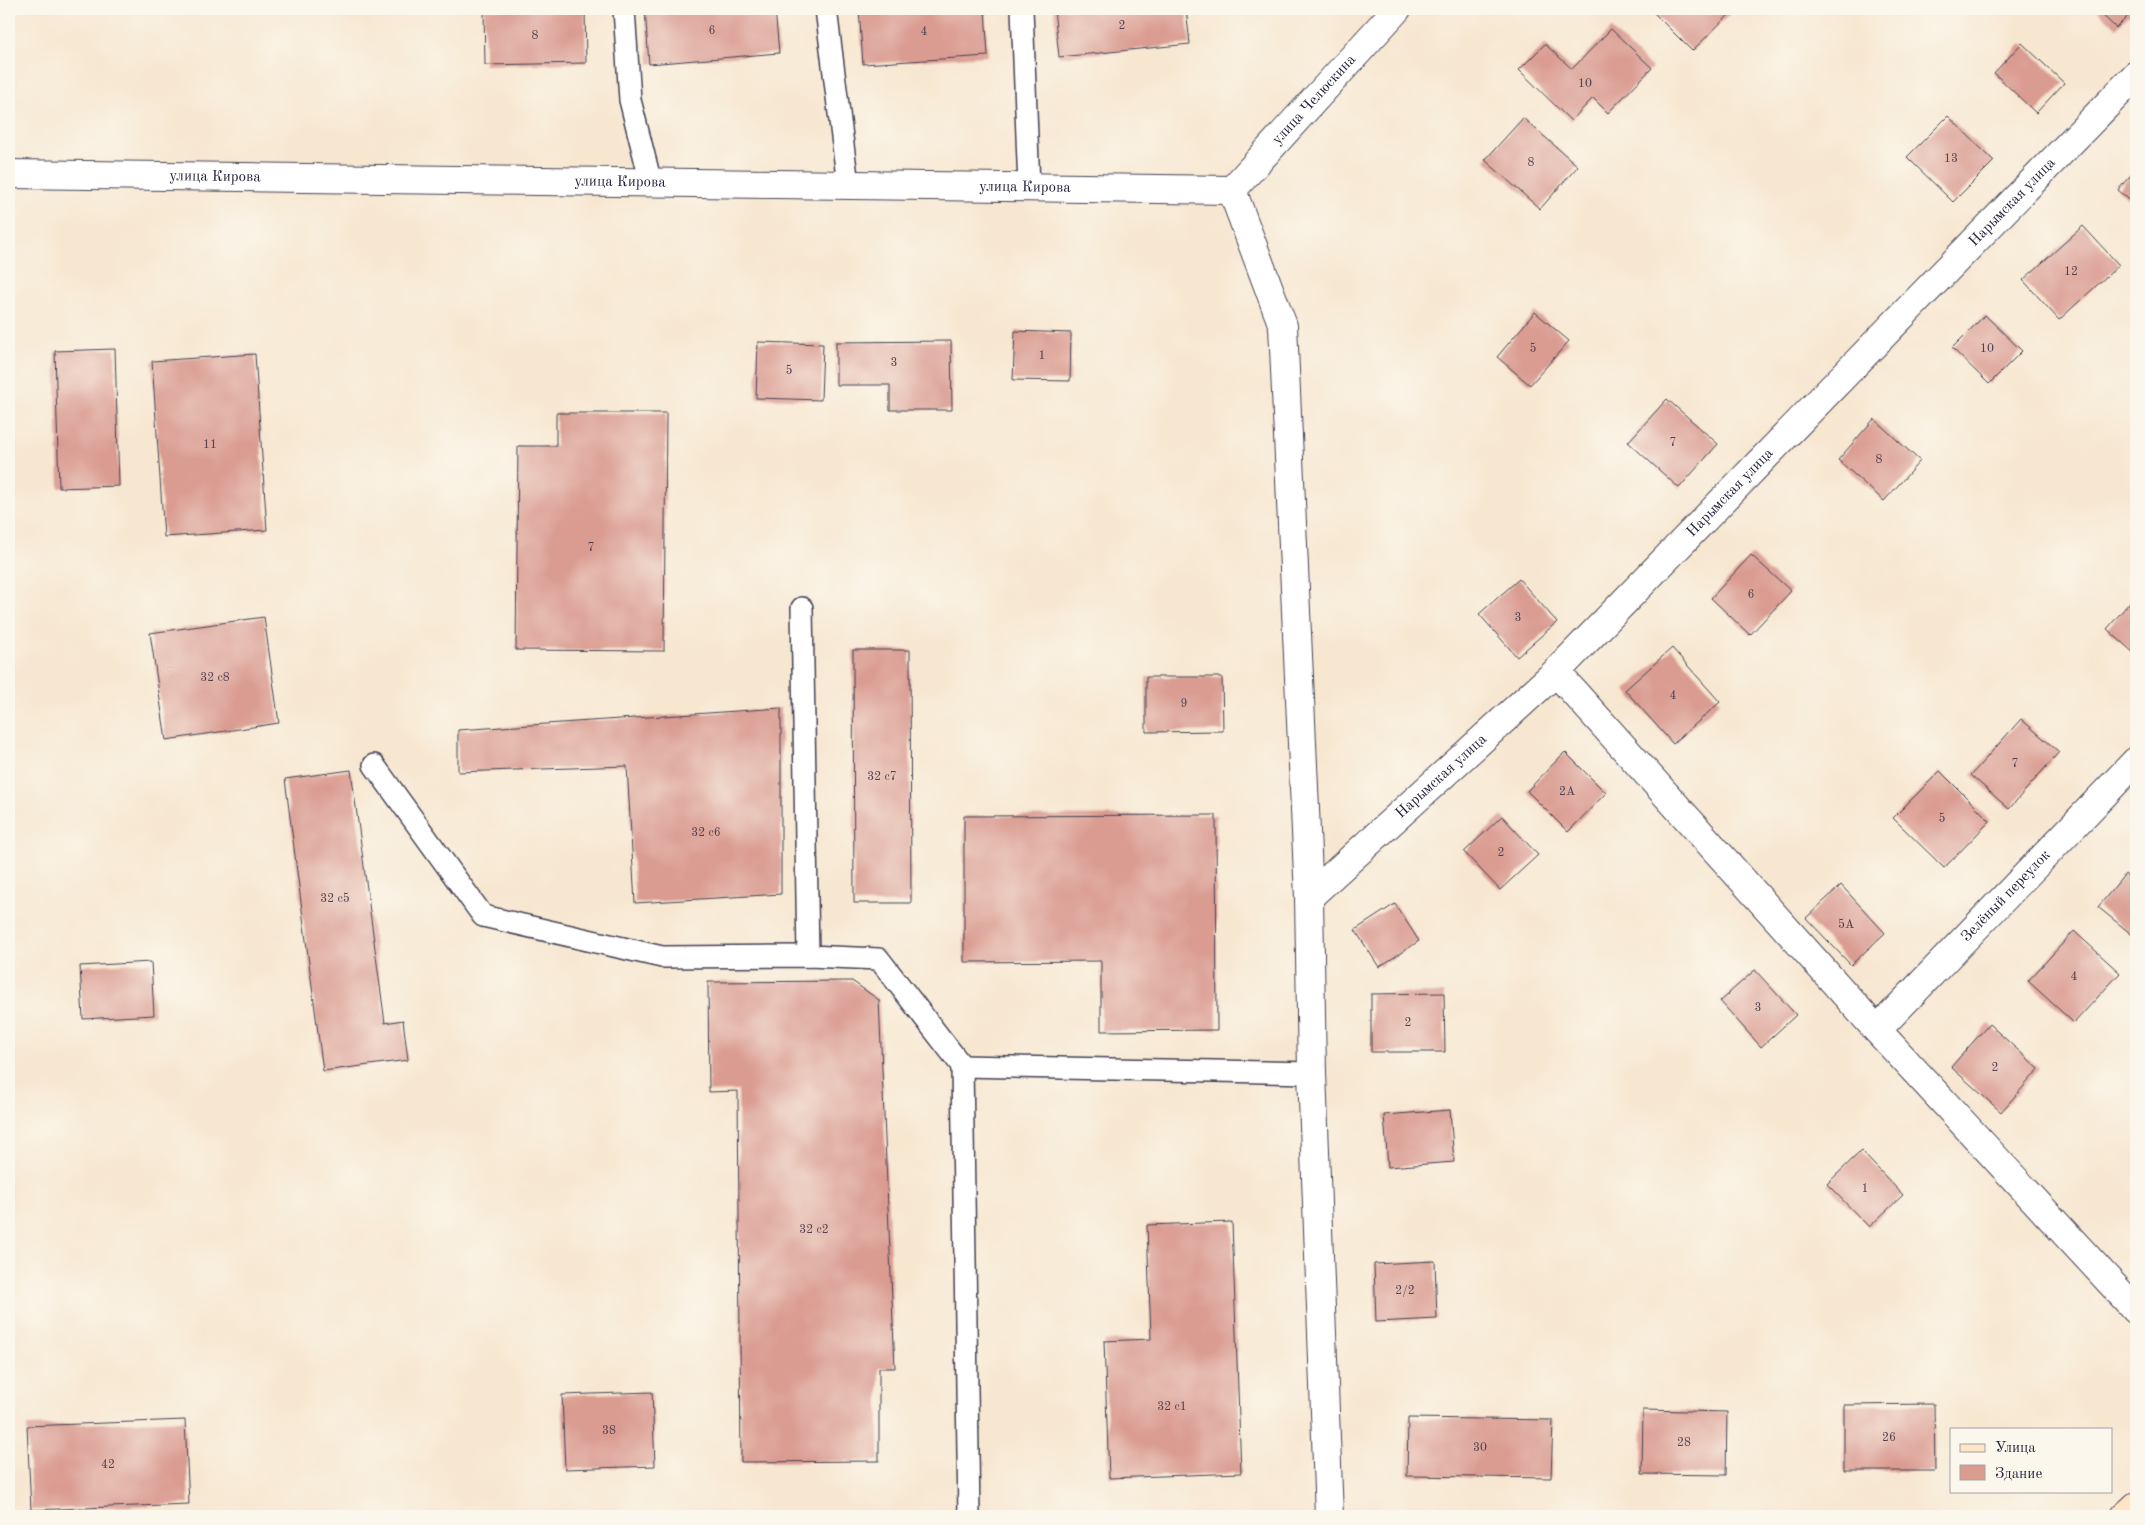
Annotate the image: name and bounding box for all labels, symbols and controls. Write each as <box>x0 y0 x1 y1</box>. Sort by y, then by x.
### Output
house number: 2 <box>1119 20 1125 32</box>
house number: 6 <box>709 25 716 37</box>
house number: 4 <box>921 26 928 38</box>
house number: 8 <box>532 30 539 42</box>
street label: улица Челюскина <box>1270 52 1359 148</box>
house number: 10 <box>1578 78 1592 90</box>
house number: 13 <box>1944 153 1958 165</box>
street label: Нарымская улица <box>1966 155 2059 249</box>
house number: 8 <box>1528 157 1535 169</box>
street label: улица Кирова <box>169 169 261 185</box>
street label: улица Кирова <box>574 174 666 190</box>
street label: улица Кирова <box>979 179 1071 195</box>
house number: 12 <box>2064 266 2078 278</box>
house number: 5 <box>1530 342 1537 355</box>
house number: 10 <box>1980 343 1994 355</box>
house number: 1 <box>1039 350 1045 362</box>
house number: 3 <box>891 357 897 369</box>
house number: 5 <box>786 364 793 377</box>
house number: 7 <box>1670 437 1676 449</box>
house number: 11 <box>203 439 217 451</box>
street label: Нарымская улица <box>1684 445 1777 540</box>
house number: 8 <box>1876 454 1883 466</box>
house number: 7 <box>588 542 594 554</box>
house number: 6 <box>1748 589 1755 601</box>
house number: 3 <box>1515 612 1521 624</box>
house number: 32 с8 <box>200 672 230 684</box>
house number: 4 <box>1670 690 1677 702</box>
house number: 9 <box>1181 698 1187 710</box>
street label: Нарымская улица <box>1393 731 1490 821</box>
house number: 7 <box>2012 758 2018 770</box>
house number: 32 с7 <box>867 771 897 783</box>
house number: 2А <box>1559 786 1575 798</box>
house number: 5 <box>1939 812 1946 825</box>
house number: 32 с6 <box>691 827 721 839</box>
house number: 2 <box>1498 847 1504 859</box>
street label: Зелёный переулок <box>1959 847 2054 945</box>
house number: 32 с5 <box>320 892 350 905</box>
house number: 5А <box>1838 918 1854 931</box>
house number: 4 <box>2071 971 2078 983</box>
house number: 3 <box>1755 1002 1761 1014</box>
house number: 2 <box>1405 1017 1411 1029</box>
house number: 2 <box>1992 1062 1998 1074</box>
house number: 1 <box>1862 1183 1868 1195</box>
house number: 32 с2 <box>799 1224 829 1236</box>
house number: 2/2 <box>1395 1285 1415 1297</box>
house number: 32 с1 <box>1157 1401 1187 1413</box>
house number: 38 <box>602 1425 616 1437</box>
legend <box>1950 1428 2112 1492</box>
house number: 26 <box>1882 1432 1896 1444</box>
house number: 28 <box>1677 1437 1691 1449</box>
text: Улица <box>1995 1441 2036 1456</box>
house number: 30 <box>1473 1442 1487 1454</box>
house number: 42 <box>101 1459 115 1471</box>
text: Здание <box>1995 1467 2042 1482</box>

